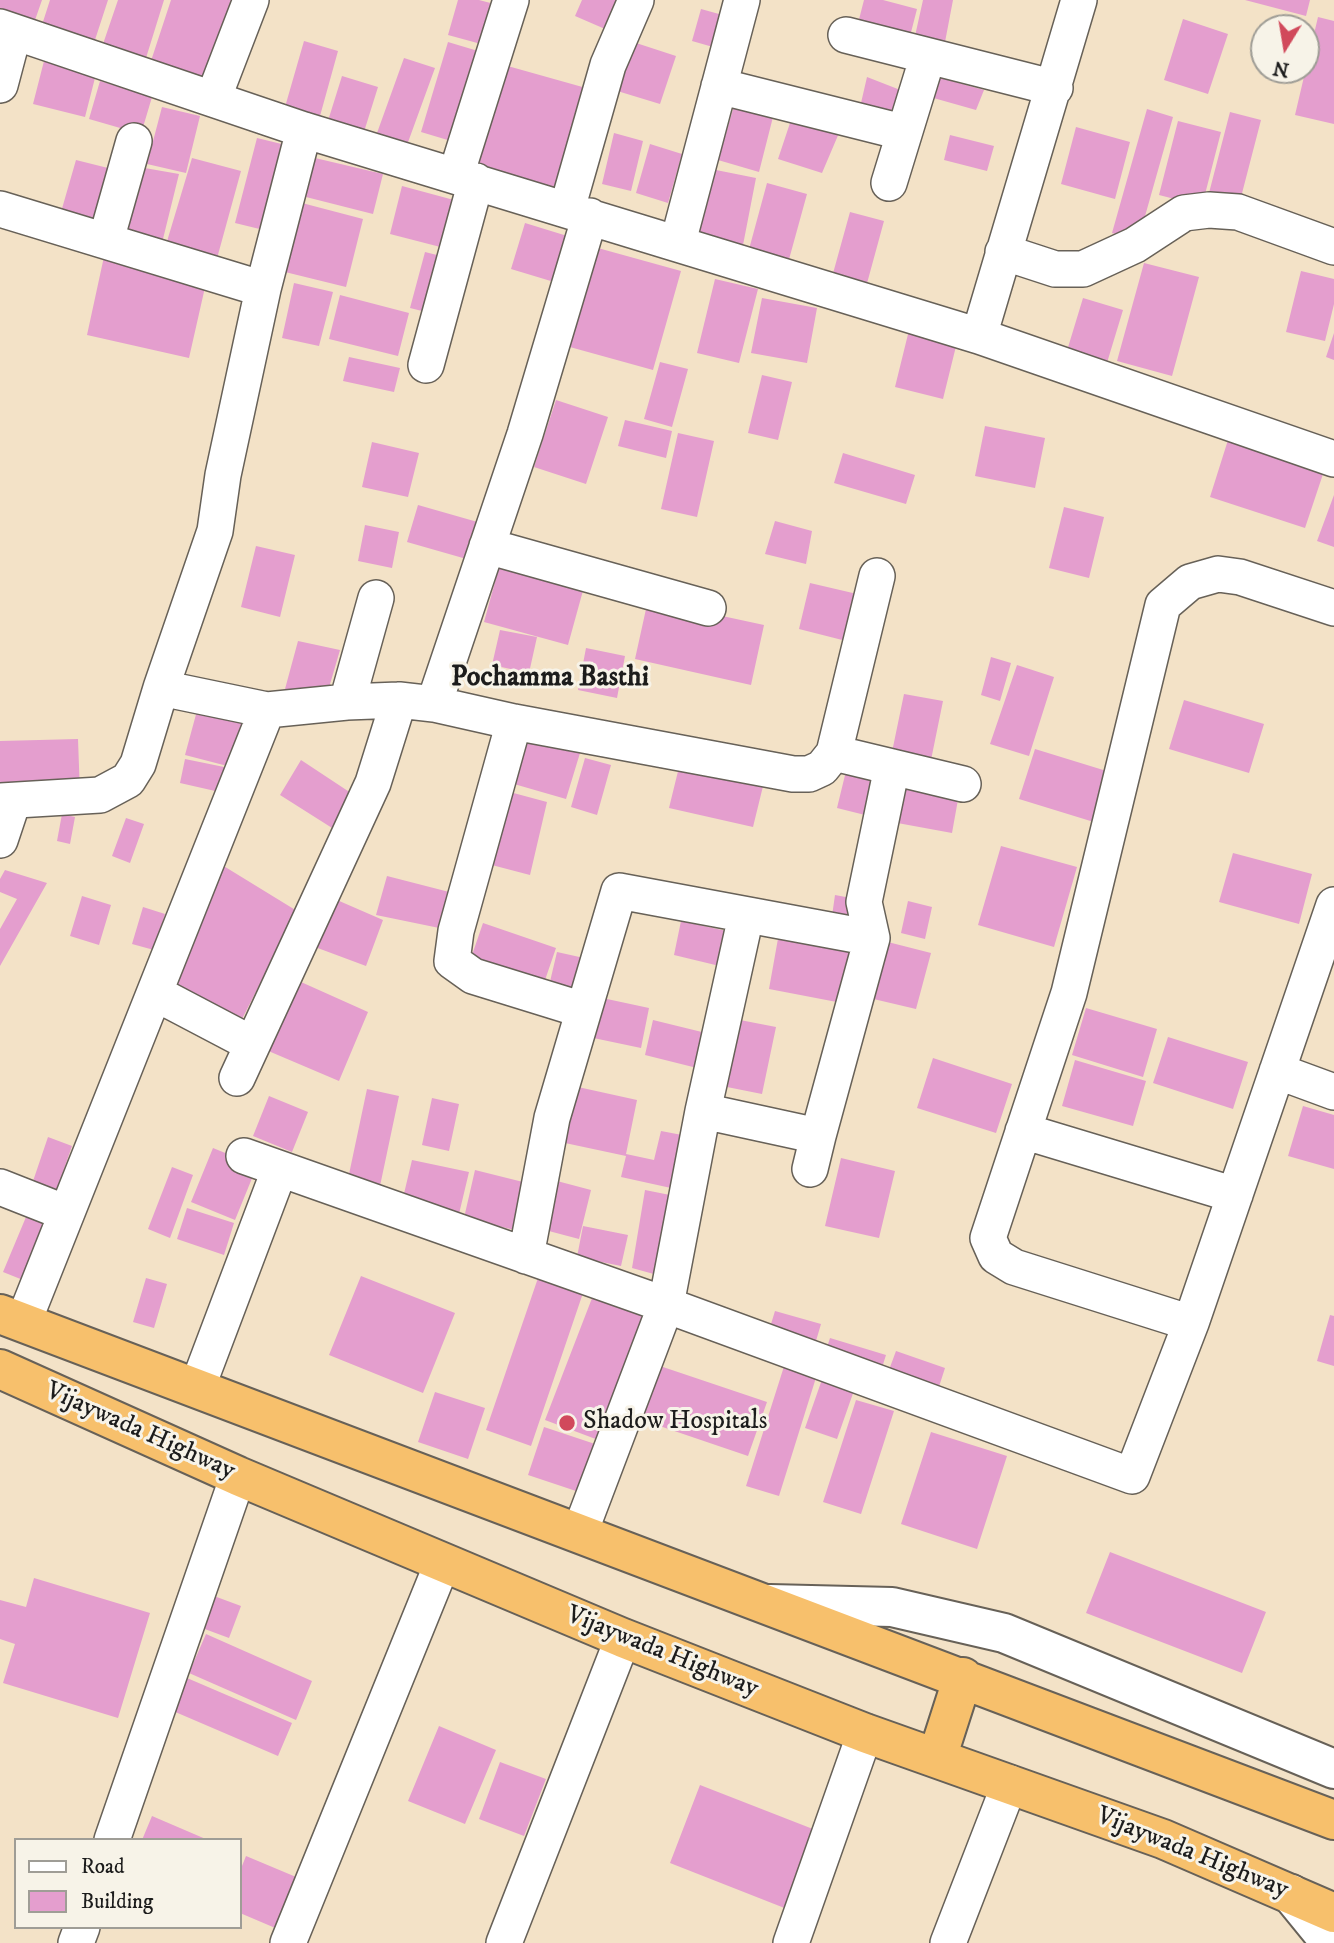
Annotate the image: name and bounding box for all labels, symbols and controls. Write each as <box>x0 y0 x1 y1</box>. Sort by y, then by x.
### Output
north arrow <box>1250 14 1320 84</box>
text: N <box>1271 55 1291 81</box>
district label: Pochamma Basthi <box>451 662 649 696</box>
street label: Vijaywada Highway <box>40 1376 240 1488</box>
place label: Shadow Hospitals <box>583 1407 767 1439</box>
marker: Shadow Hospitals <box>557 1413 577 1433</box>
street label: Vijaywada Highway <box>561 1600 763 1706</box>
street label: Vijaywada Highway <box>1091 1801 1293 1907</box>
legend <box>14 1838 242 1929</box>
text: Road <box>81 1854 125 1880</box>
text: Building <box>81 1889 153 1915</box>

